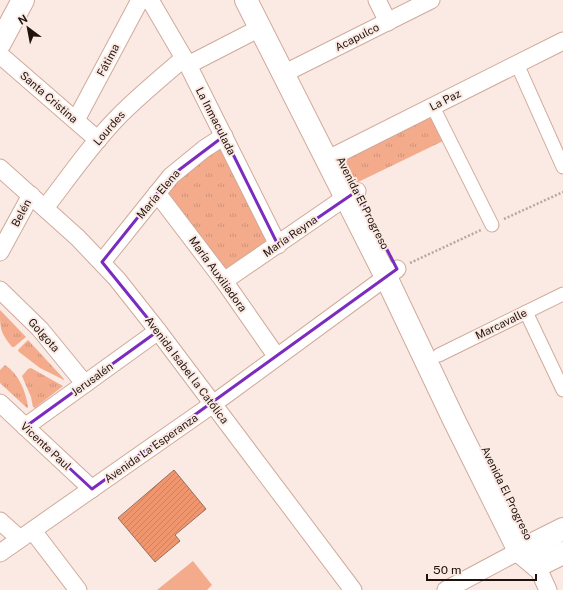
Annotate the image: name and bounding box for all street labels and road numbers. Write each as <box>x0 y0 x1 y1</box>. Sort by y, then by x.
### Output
street label: Acapulco <box>333 21 381 53</box>
street label: Fátima <box>95 42 121 78</box>
street label: Santa Cristina <box>18 69 80 125</box>
street label: La Inmaculada <box>194 85 238 157</box>
street label: La Paz <box>427 87 463 113</box>
street label: Lourdes <box>91 108 127 148</box>
street label: Avenida El Progreso <box>334 155 392 251</box>
street label: María Elena <box>134 167 182 221</box>
street label: Belén <box>9 197 33 229</box>
street label: María Reyna <box>261 213 319 259</box>
street label: María Auxiliadora <box>187 234 249 314</box>
street label: Marcavalle <box>473 306 529 342</box>
street label: Avenida Isabel la Católica <box>143 314 231 426</box>
street label: Golgota <box>26 316 62 354</box>
street label: Jerusalén <box>69 360 115 398</box>
street label: Avenida La Esperanza <box>102 411 200 485</box>
street label: Vicente Paul <box>18 420 74 472</box>
street label: Avenida El Progreso <box>479 444 535 542</box>

